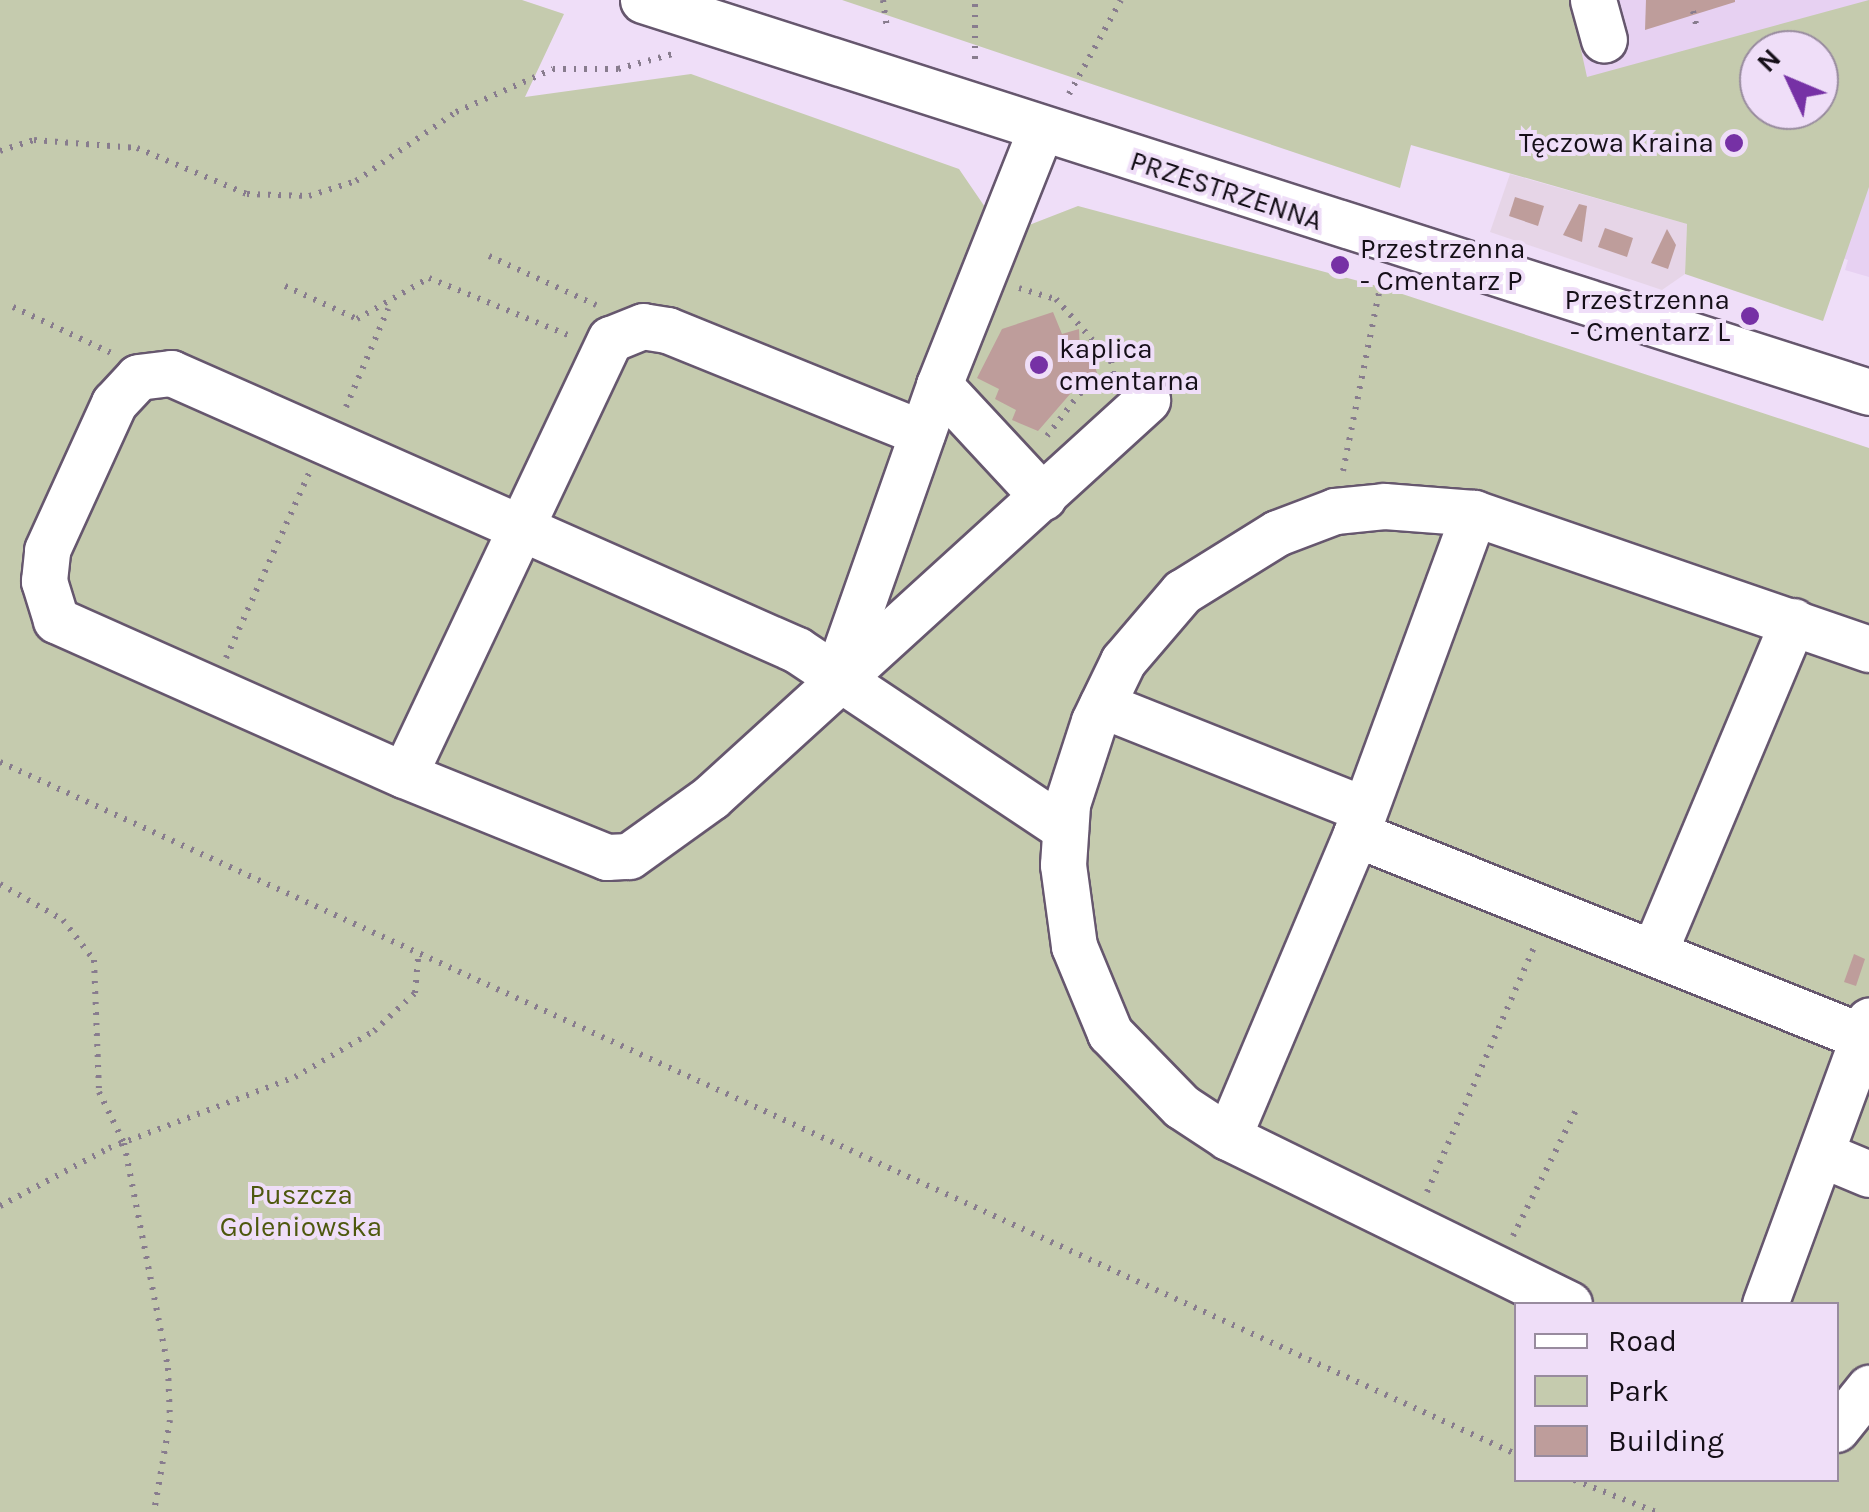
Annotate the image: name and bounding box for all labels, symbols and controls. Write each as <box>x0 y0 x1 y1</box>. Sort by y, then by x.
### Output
north arrow <box>1739 30 1839 130</box>
text: N <box>1750 42 1787 79</box>
place label: Tęczowa Kraina <box>1519 126 1714 160</box>
marker: Tęczowa Kraina <box>1723 132 1745 154</box>
street label: PRZESTRZENNA <box>1126 144 1326 238</box>
place label: Przestrzenna - Cmentarz P <box>1360 232 1526 298</box>
marker: Przestrzenna - Cmentarz P <box>1329 254 1351 276</box>
place label: Przestrzenna - Cmentarz L <box>1564 283 1730 349</box>
marker: Przestrzenna - Cmentarz L <box>1739 305 1761 327</box>
place label: kaplica cmentarna <box>1059 332 1199 398</box>
marker: kaplica cmentarna <box>1028 354 1050 376</box>
park label: Puszcza Goleniowska <box>220 1178 382 1244</box>
legend <box>1514 1302 1839 1482</box>
text: Road <box>1608 1323 1677 1359</box>
text: Park <box>1608 1373 1669 1409</box>
text: Building <box>1608 1423 1724 1459</box>

